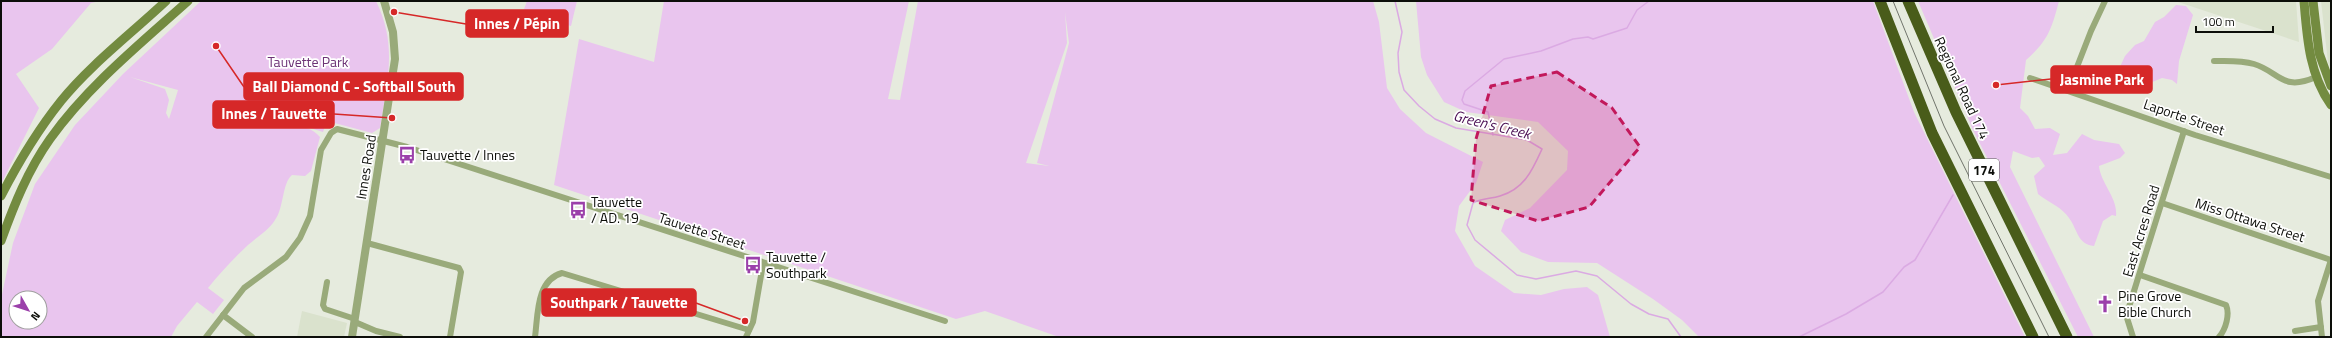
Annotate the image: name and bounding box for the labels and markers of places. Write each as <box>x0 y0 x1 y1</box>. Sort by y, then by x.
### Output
callout: Innes / Pépin <box>466 10 568 37</box>
callout: Jasmine Park <box>2051 66 2152 93</box>
callout: Ball Diamond C - Softball South <box>244 73 463 100</box>
callout: Innes / Tauvette <box>213 101 334 128</box>
place label: Tauvette / Innes <box>420 144 515 165</box>
bus stop icon: Tauvette / Innes <box>397 145 417 165</box>
place label: Tauvette / AD. 19 <box>591 191 642 228</box>
bus stop icon: Tauvette / AD. 19 <box>568 200 588 220</box>
place label: Tauvette / Southpark <box>766 246 827 283</box>
bus stop icon: Tauvette / Southpark <box>743 255 763 275</box>
place label: Pine Grove Bible Church <box>2118 285 2191 322</box>
callout: Southpark / Tauvette <box>542 289 696 316</box>
church icon: Pine Grove Bible Church <box>2095 294 2115 314</box>

